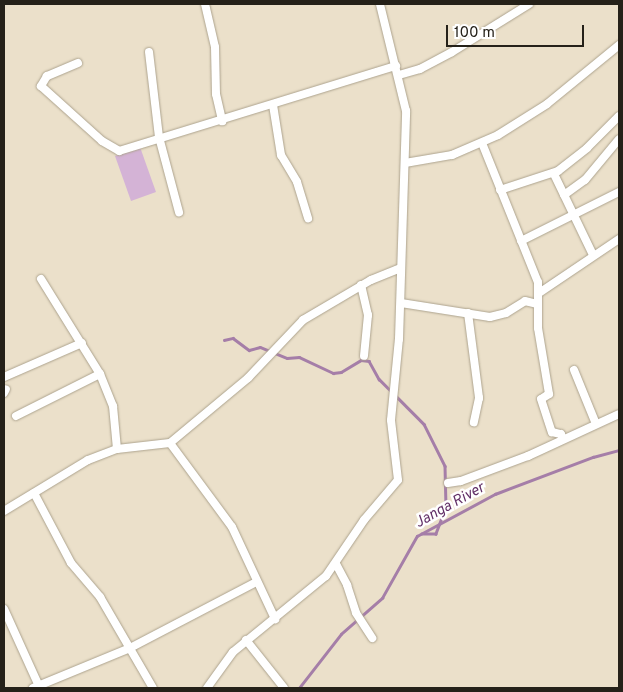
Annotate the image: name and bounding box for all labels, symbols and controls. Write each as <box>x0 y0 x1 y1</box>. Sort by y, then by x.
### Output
scale bar <box>448 15 586 47</box>
text: 100 m <box>454 24 495 43</box>
water label: Janga River <box>412 479 488 533</box>

